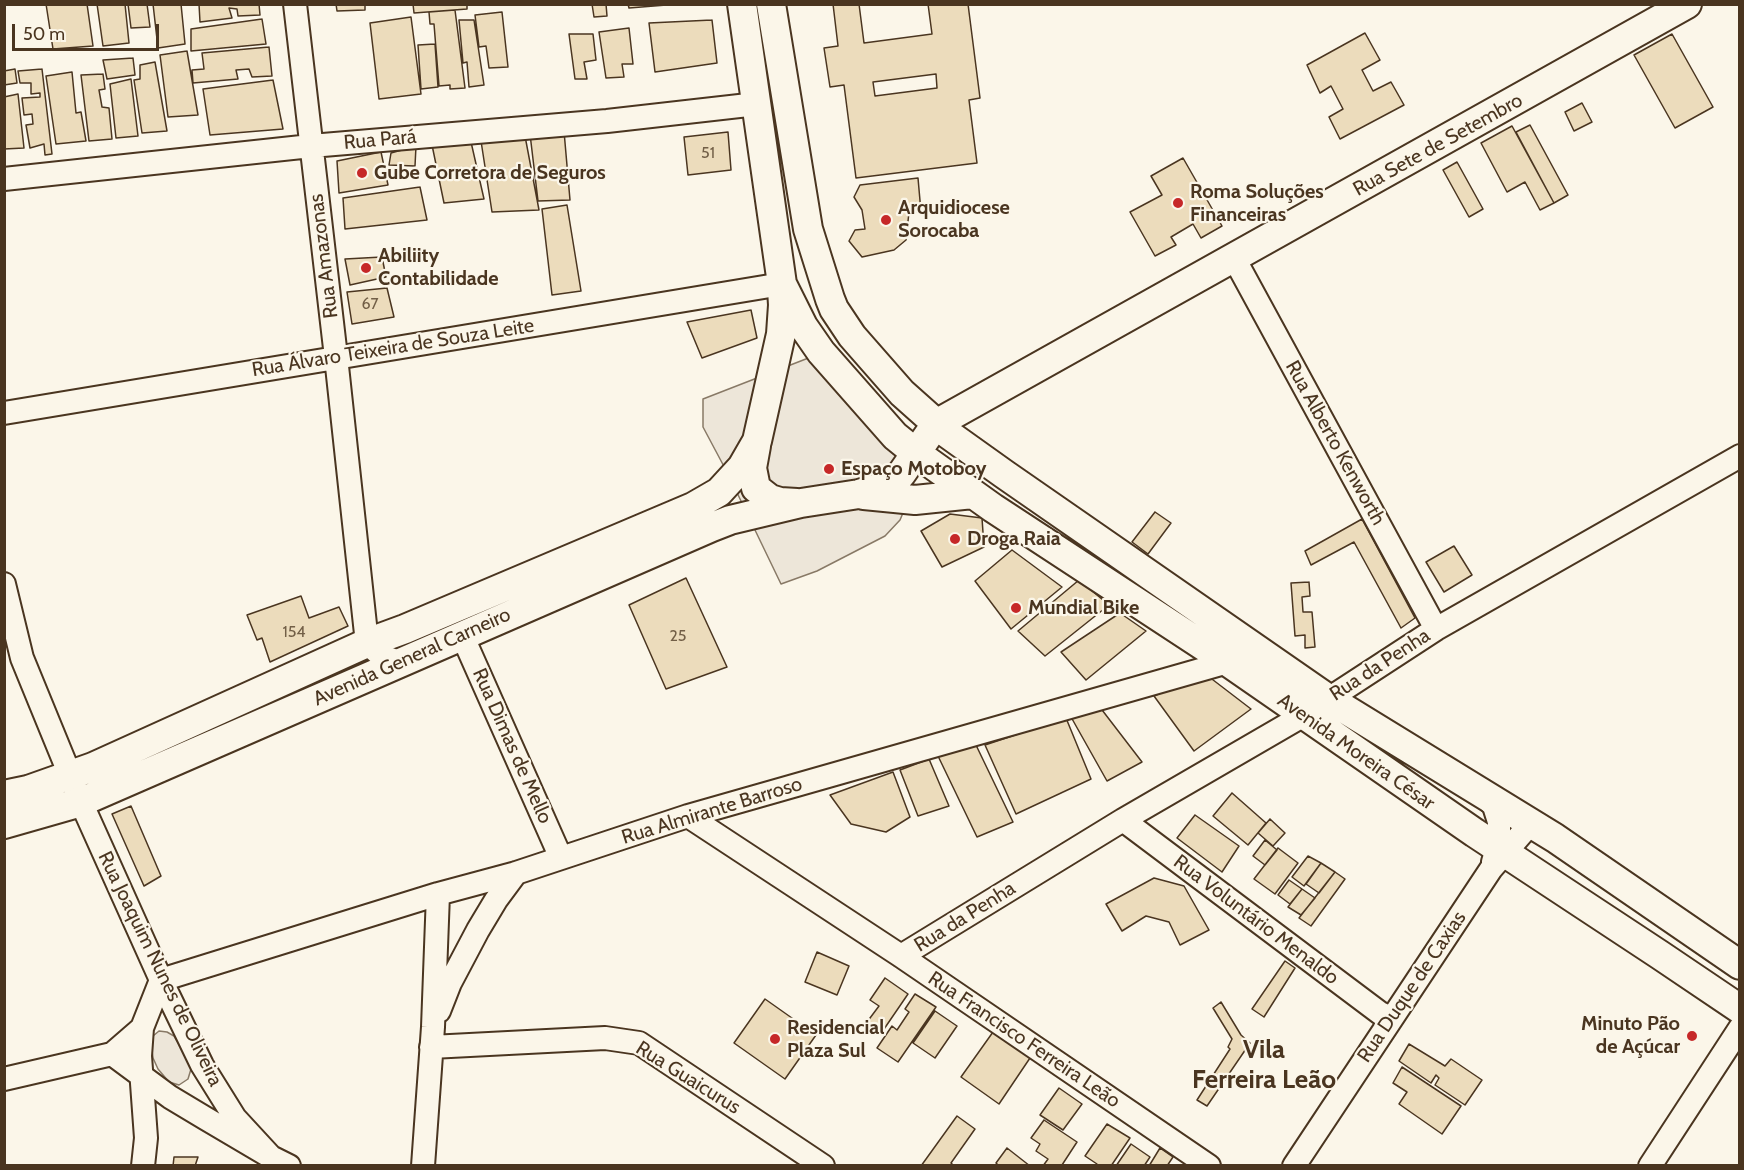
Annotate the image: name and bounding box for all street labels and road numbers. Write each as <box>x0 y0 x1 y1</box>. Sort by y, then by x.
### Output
street label: Rua Sete de Setembro <box>1349 88 1527 202</box>
street label: Rua Pará <box>343 125 417 155</box>
street label: Rua Amazonas <box>304 192 344 320</box>
street label: Rua Álvaro Teixeira de Souza Leite <box>250 314 536 382</box>
street label: Rua Alberto Kenworth <box>1280 357 1390 529</box>
street label: Avenida General Carneiro <box>310 603 514 711</box>
street label: Rua da Penha <box>1325 624 1435 706</box>
street label: Rua Dimas de Mello <box>467 665 557 827</box>
street label: Avenida Moreira César <box>1273 689 1439 815</box>
street label: Rua Almirante Barroso <box>619 772 805 850</box>
street label: Rua Joaquim Nunes de Oliveira <box>93 848 227 1090</box>
street label: Rua Voluntário Menaldo <box>1169 850 1343 990</box>
street label: Rua da Penha <box>910 876 1020 958</box>
street label: Rua Duque de Caxias <box>1353 907 1471 1067</box>
street label: Rua Francisco Ferreira Leão <box>923 967 1125 1113</box>
street label: Rua Guaicurus <box>631 1036 745 1120</box>

